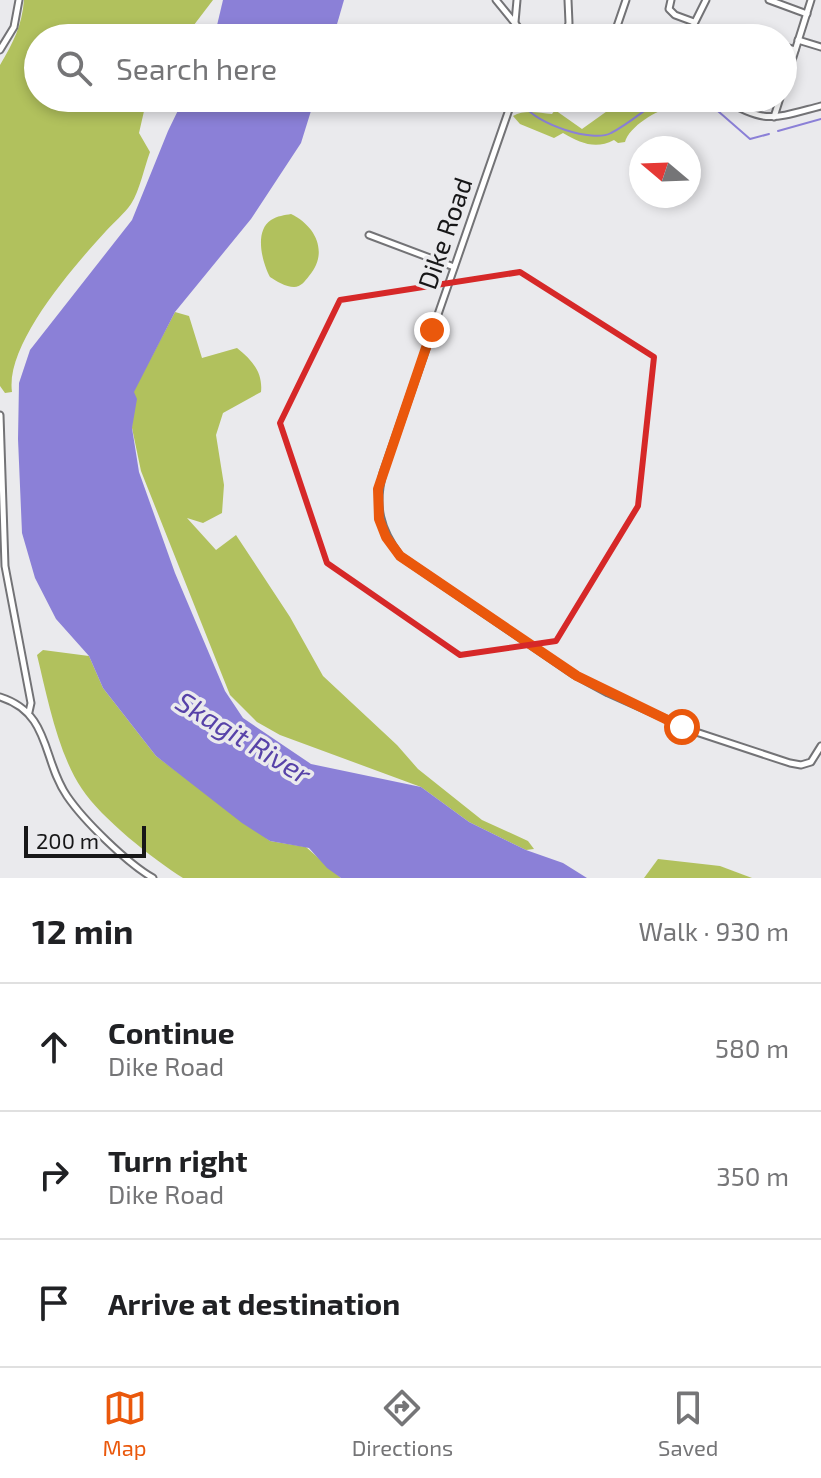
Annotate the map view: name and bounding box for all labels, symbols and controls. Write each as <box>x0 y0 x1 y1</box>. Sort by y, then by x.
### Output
search box <box>24 24 797 112</box>
icon: search <box>52 46 96 90</box>
text: Search here <box>116 50 277 86</box>
north arrow <box>629 136 701 208</box>
street label: Dike Road <box>410 173 478 293</box>
route end <box>414 312 450 348</box>
water label: Skagit River <box>170 683 318 791</box>
route start <box>664 709 700 745</box>
scale bar <box>24 822 146 858</box>
text: 200 m <box>36 827 99 853</box>
text: 12 min <box>32 910 134 951</box>
text: Walk · 930 m <box>638 915 789 946</box>
text: Continue <box>108 1014 235 1050</box>
icon: ahead <box>32 1025 76 1069</box>
text: 580 m <box>715 1032 789 1063</box>
text: Dike Road <box>108 1050 224 1081</box>
text: Turn right <box>108 1142 248 1178</box>
icon: right <box>32 1153 76 1197</box>
text: 350 m <box>716 1160 789 1191</box>
text: Dike Road <box>108 1178 224 1209</box>
icon: arrive <box>32 1281 76 1325</box>
text: Arrive at destination <box>108 1285 400 1321</box>
tab: Map <box>103 1386 147 1460</box>
tab: Directions <box>352 1386 453 1460</box>
tab: Saved <box>658 1386 718 1460</box>

